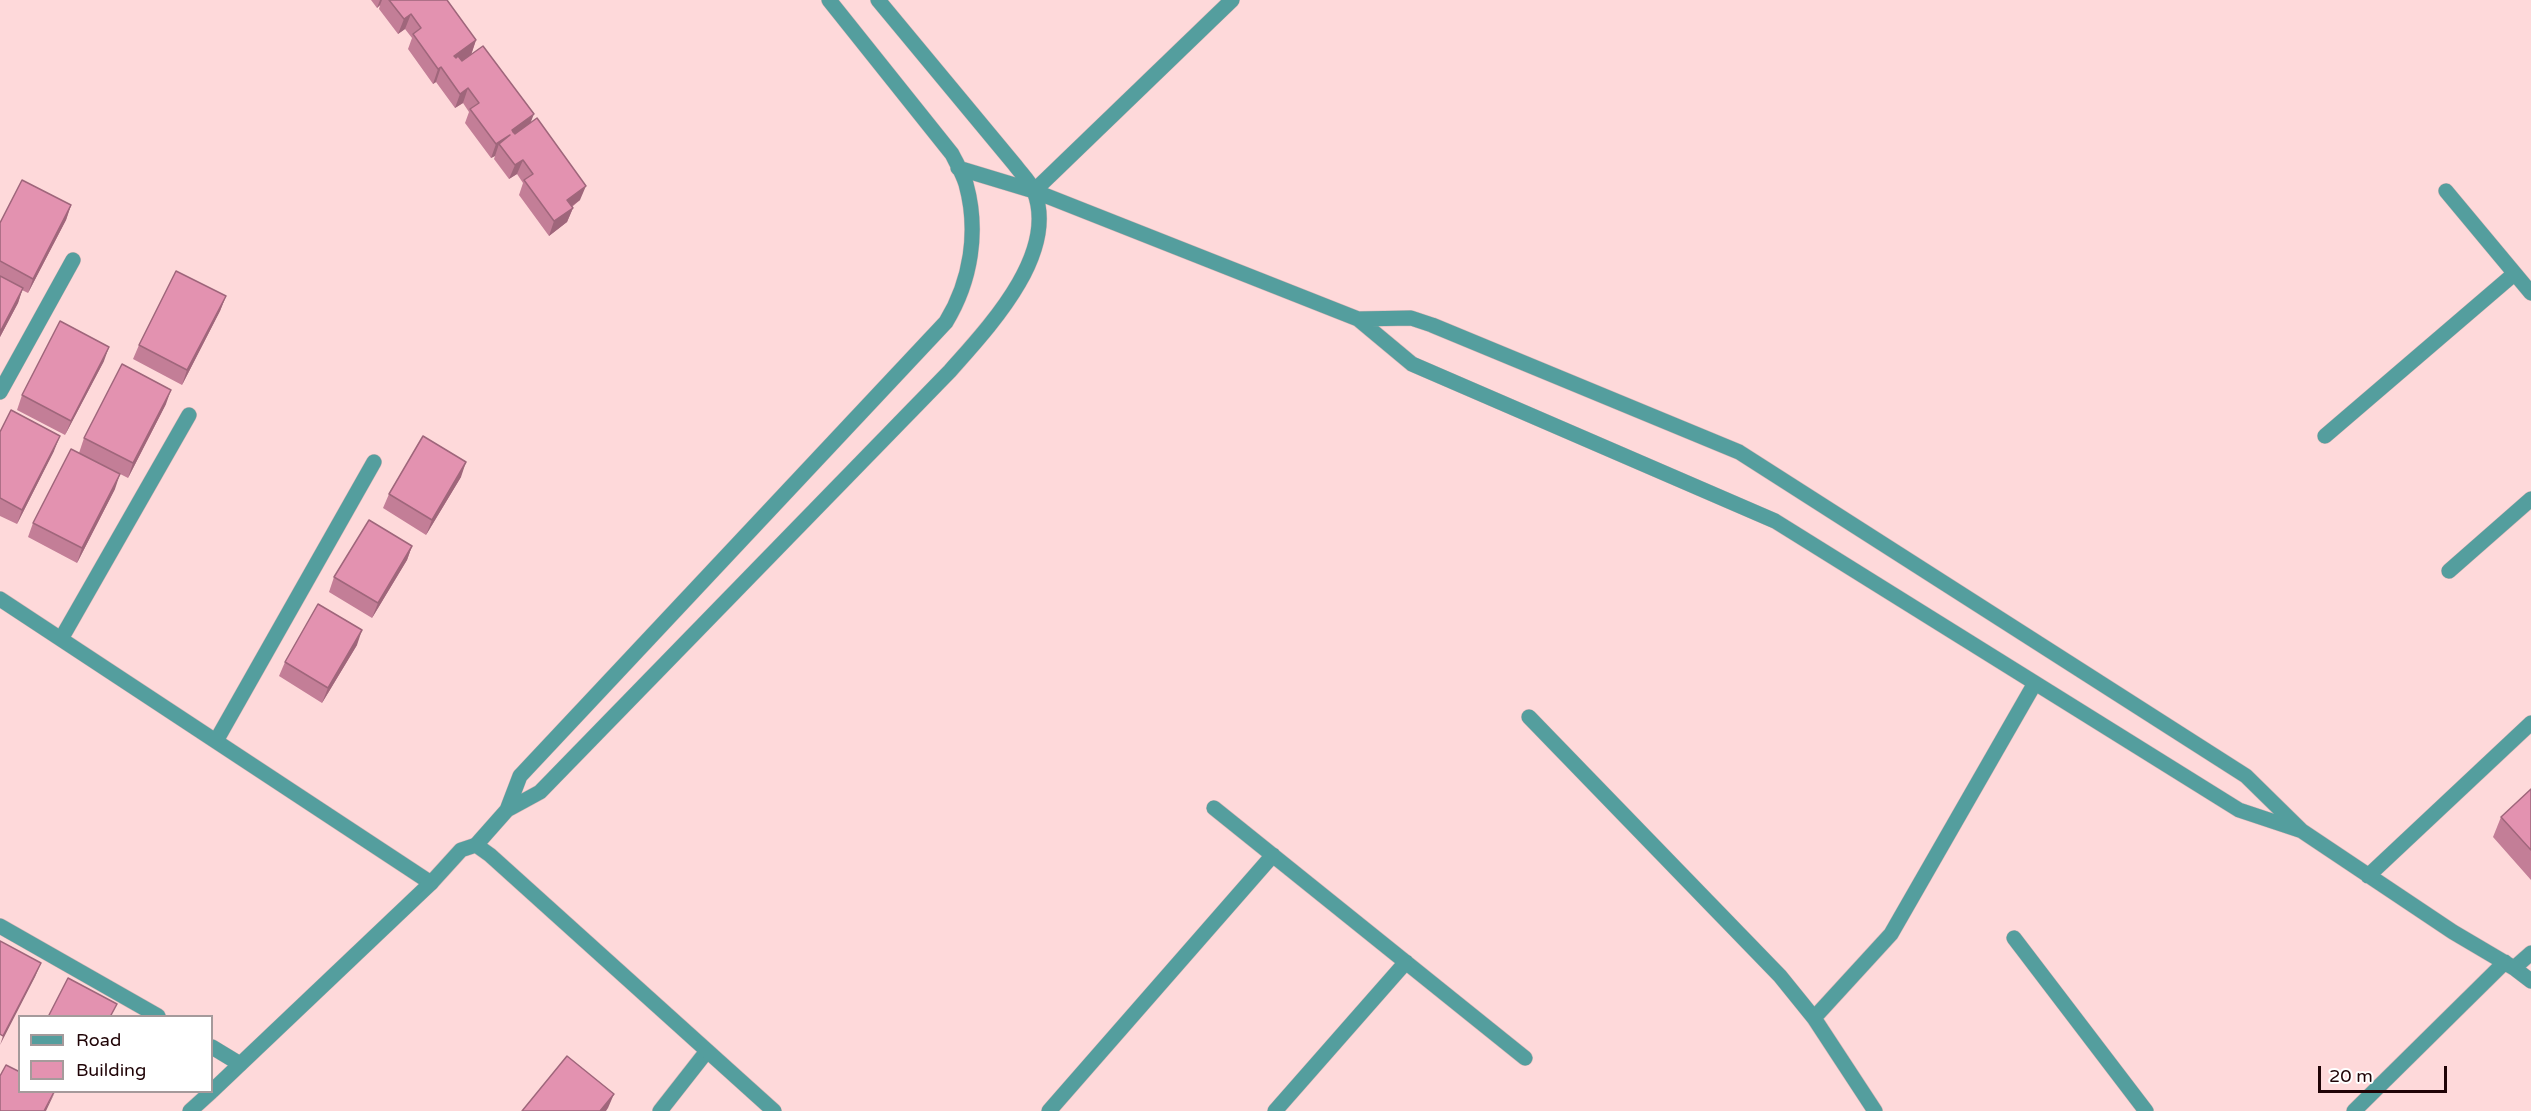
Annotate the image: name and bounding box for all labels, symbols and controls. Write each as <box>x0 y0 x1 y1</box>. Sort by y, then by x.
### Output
legend <box>18 1015 213 1093</box>
text: Road <box>76 1029 121 1051</box>
scale bar <box>2321 1054 2450 1092</box>
text: Building <box>76 1059 146 1081</box>
text: 20 m <box>2329 1065 2373 1087</box>

